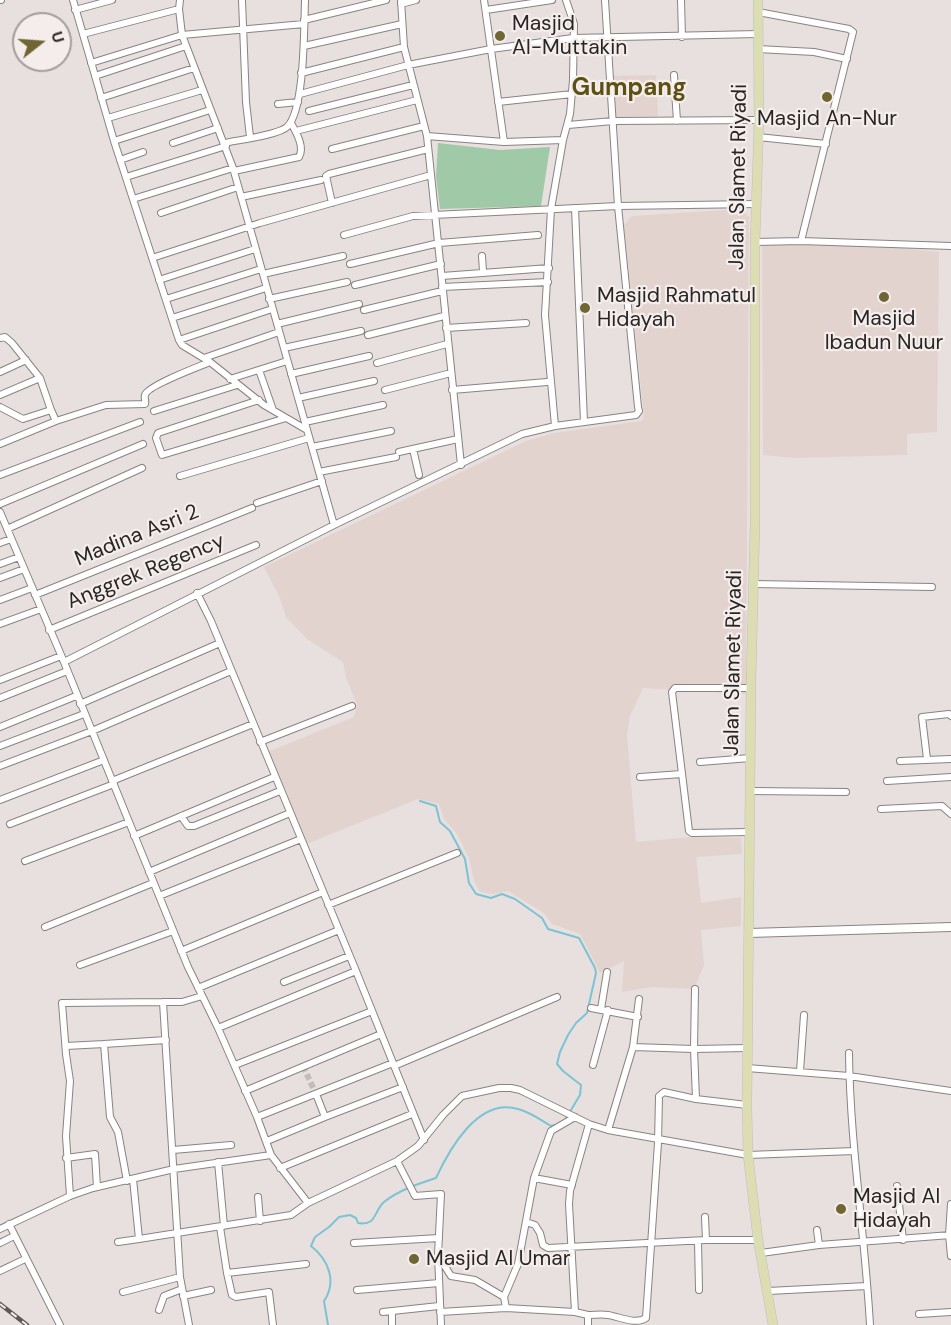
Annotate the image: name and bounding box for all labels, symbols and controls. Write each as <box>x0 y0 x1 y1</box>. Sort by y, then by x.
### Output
place label: Masjid Al-Muttakin <box>512 11 627 61</box>
north arrow <box>12 12 72 72</box>
text: U <box>46 29 69 45</box>
marker: Masjid Al-Muttakin <box>493 29 507 43</box>
district label: Gumpang <box>572 75 686 103</box>
street label: Jalan Slamet Riyadi <box>725 84 753 270</box>
marker: Masjid An-Nur <box>820 90 834 104</box>
place label: Masjid An-Nur <box>757 106 897 132</box>
place label: Masjid Rahmatul Hidayah <box>597 283 756 333</box>
marker: Masjid Ibadun Nuur <box>877 290 891 304</box>
marker: Masjid Rahmatul Hidayah <box>578 301 592 315</box>
place label: Masjid Ibadun Nuur <box>825 306 943 356</box>
street label: Madina Asri 2 <box>71 500 203 572</box>
street label: Anggrek Regency <box>64 529 228 615</box>
street label: Jalan Slamet Riyadi <box>720 570 748 756</box>
place label: Masjid Al Hidayah <box>853 1184 940 1234</box>
marker: Masjid Al Hidayah <box>834 1202 848 1216</box>
place label: Masjid Al Umar <box>426 1246 570 1272</box>
marker: Masjid Al Umar <box>407 1252 421 1266</box>

